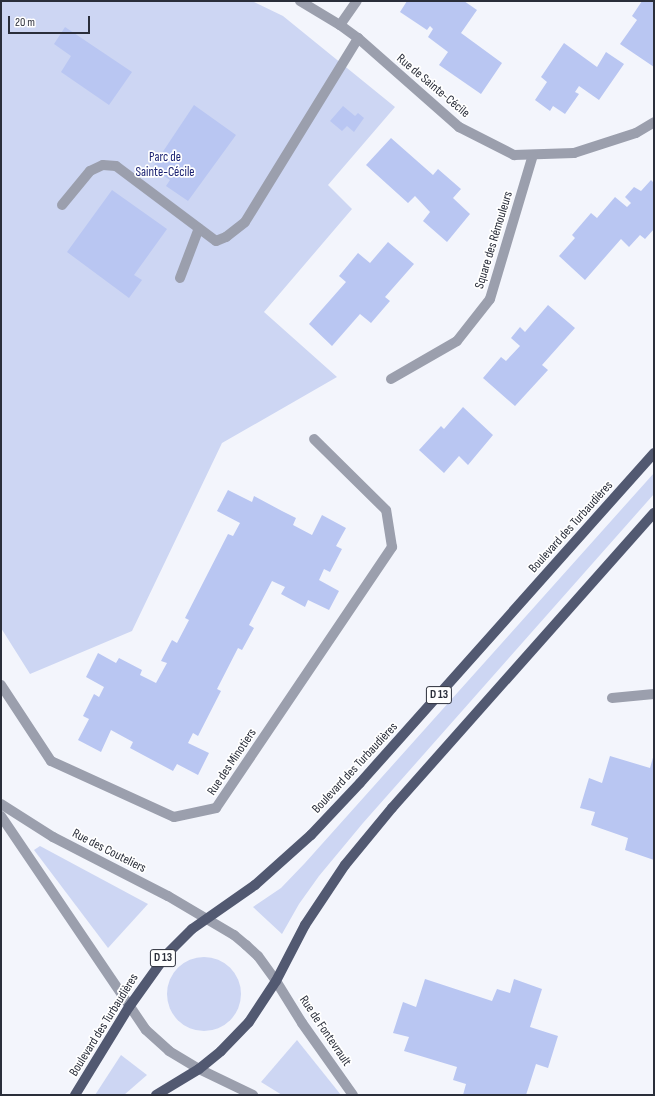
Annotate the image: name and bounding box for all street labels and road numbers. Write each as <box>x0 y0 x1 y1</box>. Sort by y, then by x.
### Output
street label: Rue de Sainte-Cécile <box>393 51 473 121</box>
street label: Square des Rémouleurs <box>472 189 516 291</box>
street label: Boulevard des Turbaudières <box>526 478 616 576</box>
road number: D 13 <box>425 685 453 705</box>
street label: Boulevard des Turbaudières <box>309 719 401 817</box>
street label: Rue des Minotiers <box>204 726 260 798</box>
street label: Rue des Couteliers <box>69 826 149 876</box>
road number: D 13 <box>149 948 177 968</box>
street label: Boulevard des Turbaudières <box>66 971 142 1079</box>
street label: Rue de Fontevrault <box>296 993 354 1069</box>

